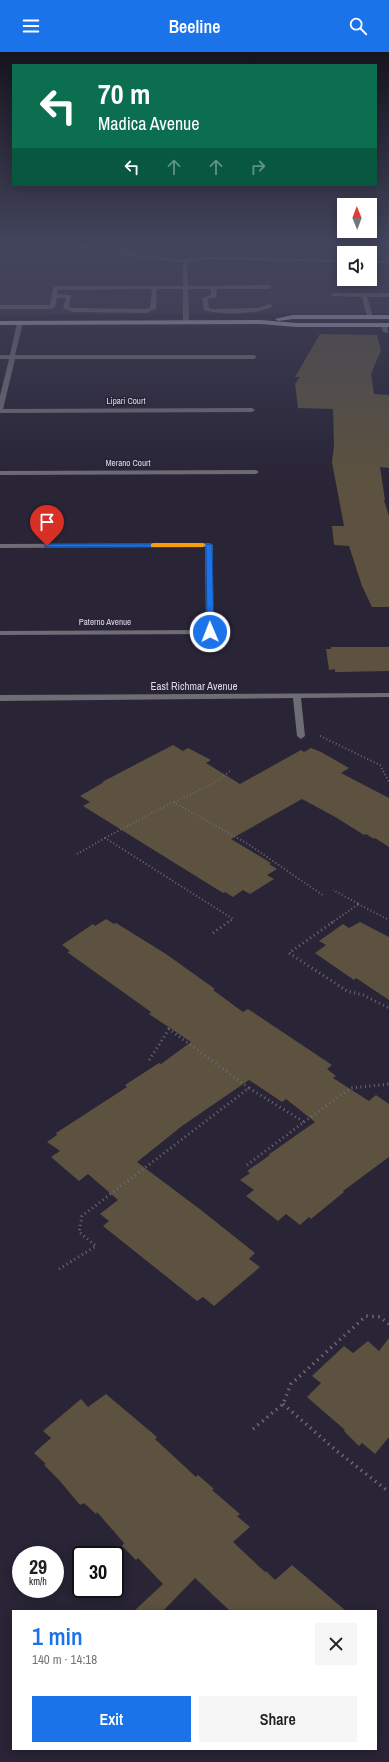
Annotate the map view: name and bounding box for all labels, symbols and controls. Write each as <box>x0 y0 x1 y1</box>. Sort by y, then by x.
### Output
text: Beeline <box>169 14 220 39</box>
icon: menu <box>20 15 42 37</box>
icon: search <box>347 15 369 37</box>
text: 70 m <box>98 75 150 113</box>
icon: left <box>32 80 84 132</box>
text: Madica Avenue <box>98 111 200 136</box>
icon: left <box>121 156 143 178</box>
icon: ahead <box>163 156 185 178</box>
icon: ahead <box>205 156 227 178</box>
icon: right <box>247 156 269 178</box>
north arrow <box>337 198 377 238</box>
map controls <box>337 198 377 286</box>
button: sound <box>337 246 377 286</box>
street label: Lipari Court <box>107 395 145 407</box>
street label: Merano Court <box>105 457 151 469</box>
pin <box>30 505 64 546</box>
icon: arrive <box>36 511 58 533</box>
position arrow <box>189 611 231 653</box>
street label: Paterno Avenue <box>79 616 131 628</box>
street label: East Richmar Avenue <box>150 679 238 693</box>
speed limit sign: 30 <box>72 1546 124 1598</box>
text: 29 <box>29 1553 47 1580</box>
text: km/h <box>29 1575 47 1588</box>
text: 1 min <box>32 1620 83 1652</box>
button: close <box>315 1623 357 1665</box>
text: 140 m · 14:18 <box>32 1651 97 1668</box>
button: Exit <box>32 1696 191 1742</box>
button: Share <box>199 1696 357 1742</box>

